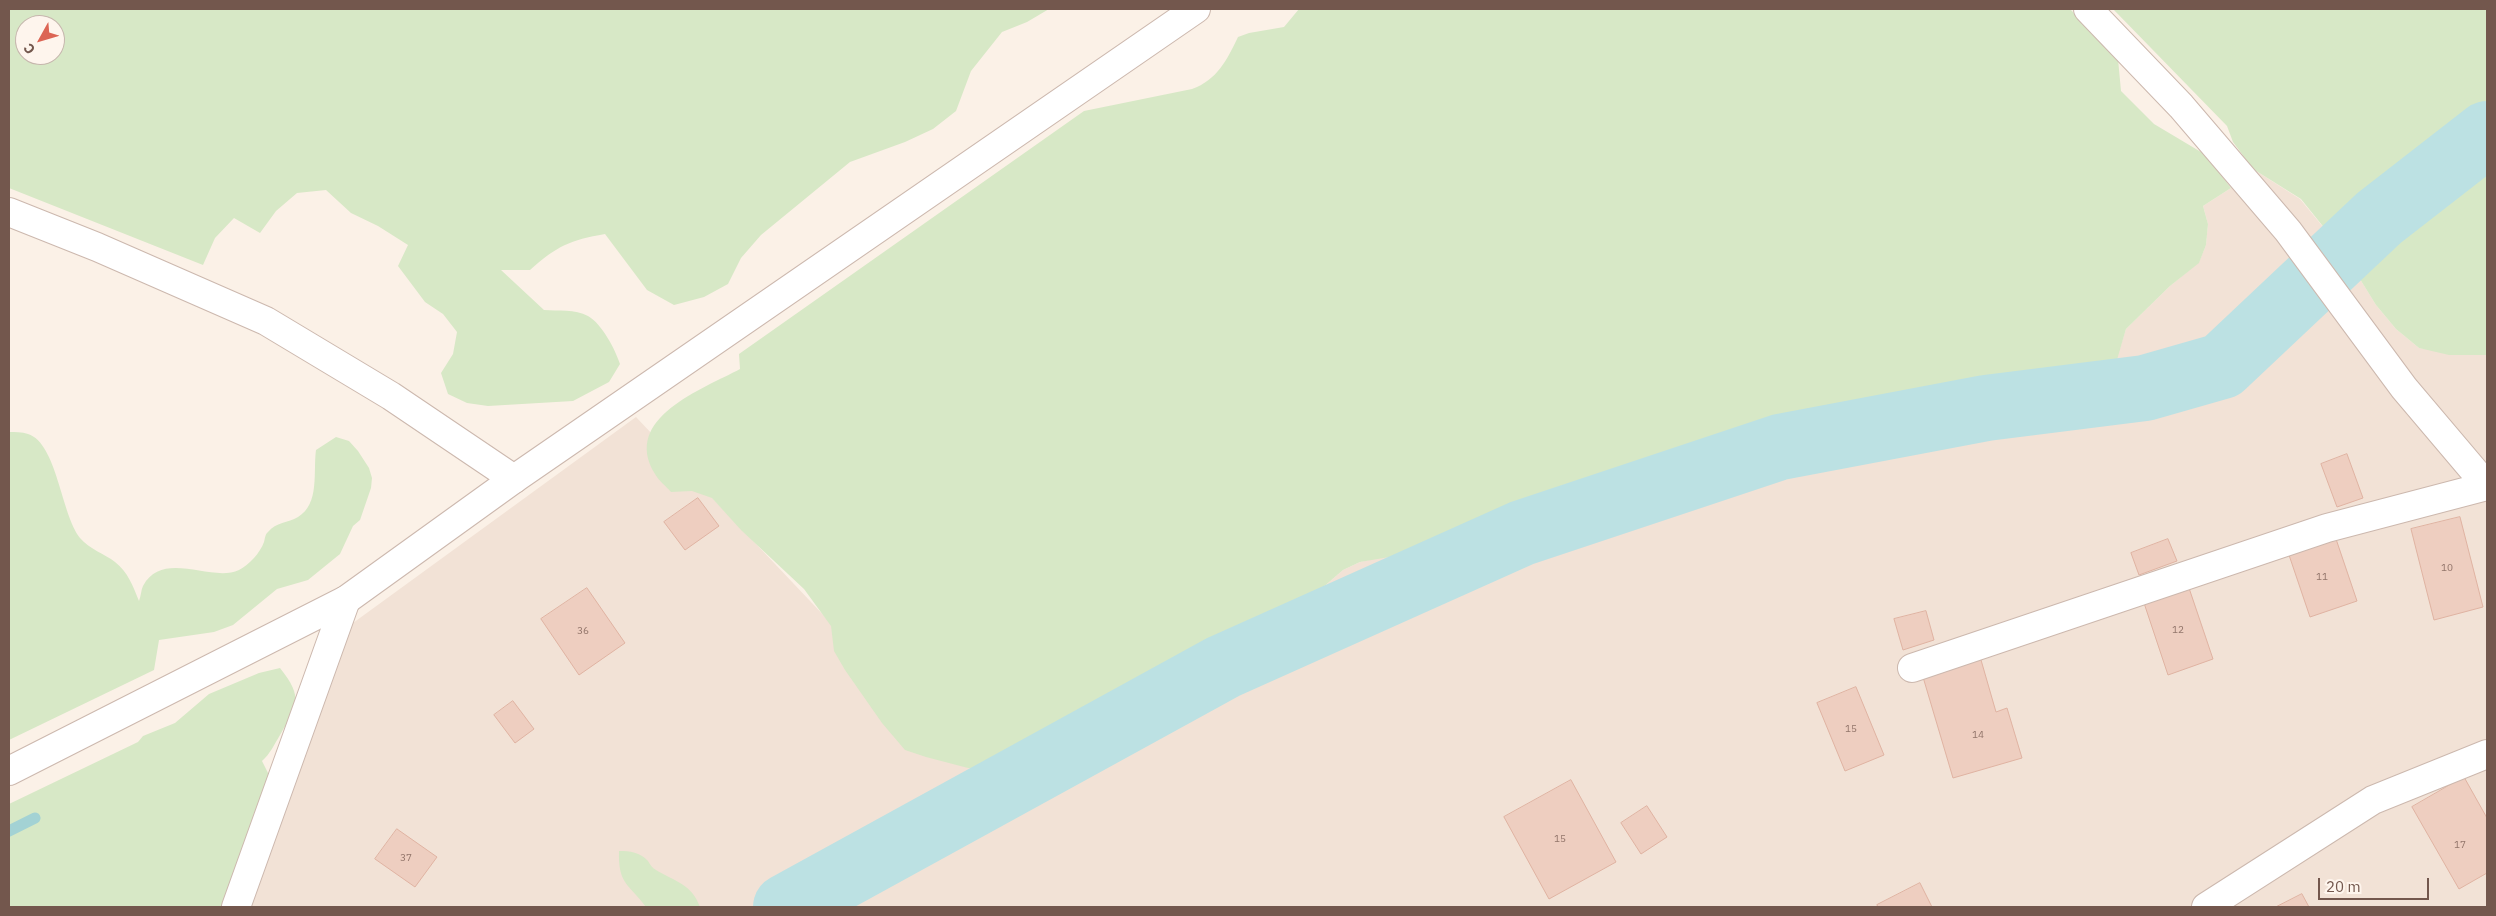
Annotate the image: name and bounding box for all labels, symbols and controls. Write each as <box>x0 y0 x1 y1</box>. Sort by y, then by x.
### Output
north arrow <box>15 15 65 65</box>
text: С <box>19 40 39 58</box>
house number: 10 <box>2441 562 2453 574</box>
house number: 11 <box>2316 571 2328 583</box>
house number: 12 <box>2172 624 2184 636</box>
house number: 36 <box>577 625 589 637</box>
house number: 15 <box>1845 723 1857 735</box>
house number: 14 <box>1972 729 1984 741</box>
house number: 15 <box>1554 833 1566 845</box>
house number: 17 <box>2454 839 2466 851</box>
house number: 37 <box>400 852 412 864</box>
scale bar <box>2321 868 2432 900</box>
text: 20 m <box>2326 877 2361 896</box>

